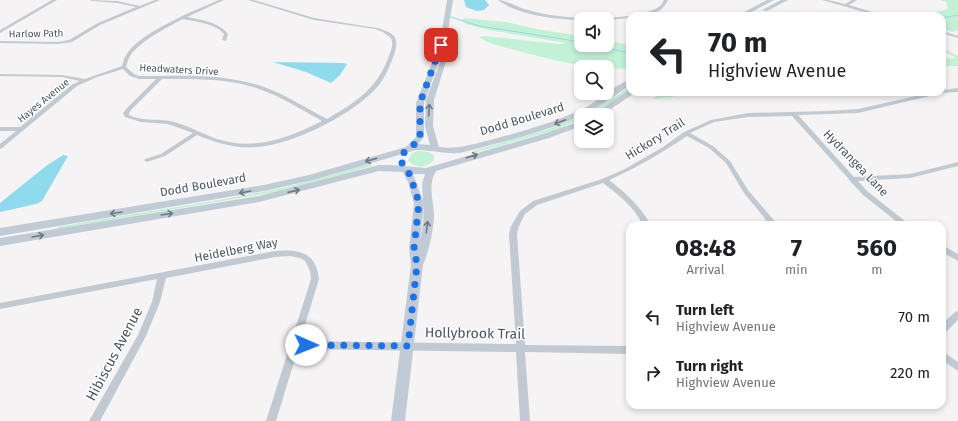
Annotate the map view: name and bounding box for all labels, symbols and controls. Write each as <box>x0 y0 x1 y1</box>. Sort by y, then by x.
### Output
map controls <box>574 12 614 148</box>
button: sound <box>574 12 614 52</box>
text: 70 m <box>708 26 767 59</box>
street label: Harlow Path <box>9 28 64 40</box>
pin <box>424 28 458 62</box>
icon: left <box>642 28 694 80</box>
icon: arrive <box>430 34 452 56</box>
button: search <box>574 60 614 100</box>
text: Highview Avenue <box>708 60 846 82</box>
street label: Headwaters Drive <box>139 62 219 78</box>
street label: Hayes Avenue <box>15 76 72 125</box>
street label: Dodd Boulevard <box>478 100 566 138</box>
one-way arrow <box>425 104 433 117</box>
button: layers <box>574 108 614 148</box>
street label: Hickory Trail <box>623 115 688 163</box>
one-way arrow <box>554 118 566 126</box>
street label: Hydrangea Lane <box>821 127 891 199</box>
one-way arrow <box>466 152 479 160</box>
one-way arrow <box>364 157 377 164</box>
street label: Dodd Boulevard <box>159 171 247 199</box>
one-way arrow <box>288 186 301 194</box>
one-way arrow <box>238 188 251 196</box>
one-way arrow <box>110 209 123 217</box>
one-way arrow <box>160 210 173 218</box>
one-way arrow <box>423 221 431 234</box>
one-way arrow <box>32 232 45 240</box>
text: 08:48 <box>675 234 736 262</box>
text: 7 <box>791 234 802 262</box>
text: 560 <box>857 234 897 262</box>
street label: Heidelberg Way <box>193 235 279 265</box>
text: Arrival <box>687 262 725 277</box>
text: min <box>785 262 808 277</box>
text: m <box>871 262 882 277</box>
text: Turn left <box>676 301 734 319</box>
street label: Hibiscus Avenue <box>83 304 146 404</box>
icon: left <box>642 306 664 328</box>
text: 70 m <box>898 308 930 326</box>
text: Highview Avenue <box>676 319 776 334</box>
position arrow <box>285 324 327 366</box>
street label: Hollybrook Trail <box>425 324 525 343</box>
text: Turn right <box>676 357 743 375</box>
icon: right <box>642 362 664 384</box>
text: 220 m <box>890 364 930 382</box>
text: Highview Avenue <box>676 375 776 390</box>

